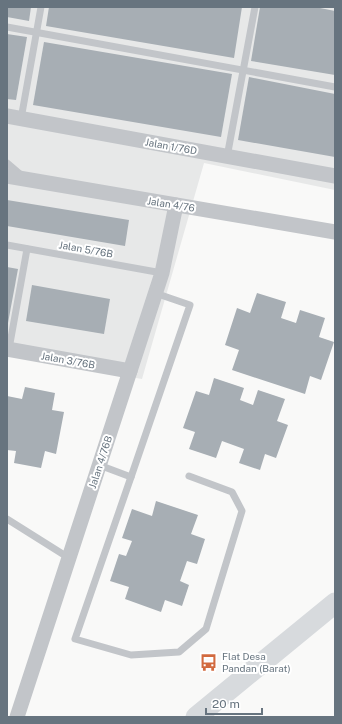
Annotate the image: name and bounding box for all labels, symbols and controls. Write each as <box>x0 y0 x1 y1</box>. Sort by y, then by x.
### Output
street label: Jalan 1/76D <box>144 136 198 156</box>
street label: Jalan 4/76 <box>146 194 196 214</box>
street label: Jalan 5/76B <box>58 238 114 260</box>
street label: Jalan 3/76B <box>40 349 96 371</box>
street label: Jalan 4/76B <box>86 434 114 490</box>
place label: Flat Desa Pandan (Barat) <box>222 650 291 674</box>
bus stop icon: Flat Desa Pandan (Barat) <box>199 652 219 672</box>
scale bar <box>206 690 262 716</box>
text: 20 m <box>212 697 240 711</box>

